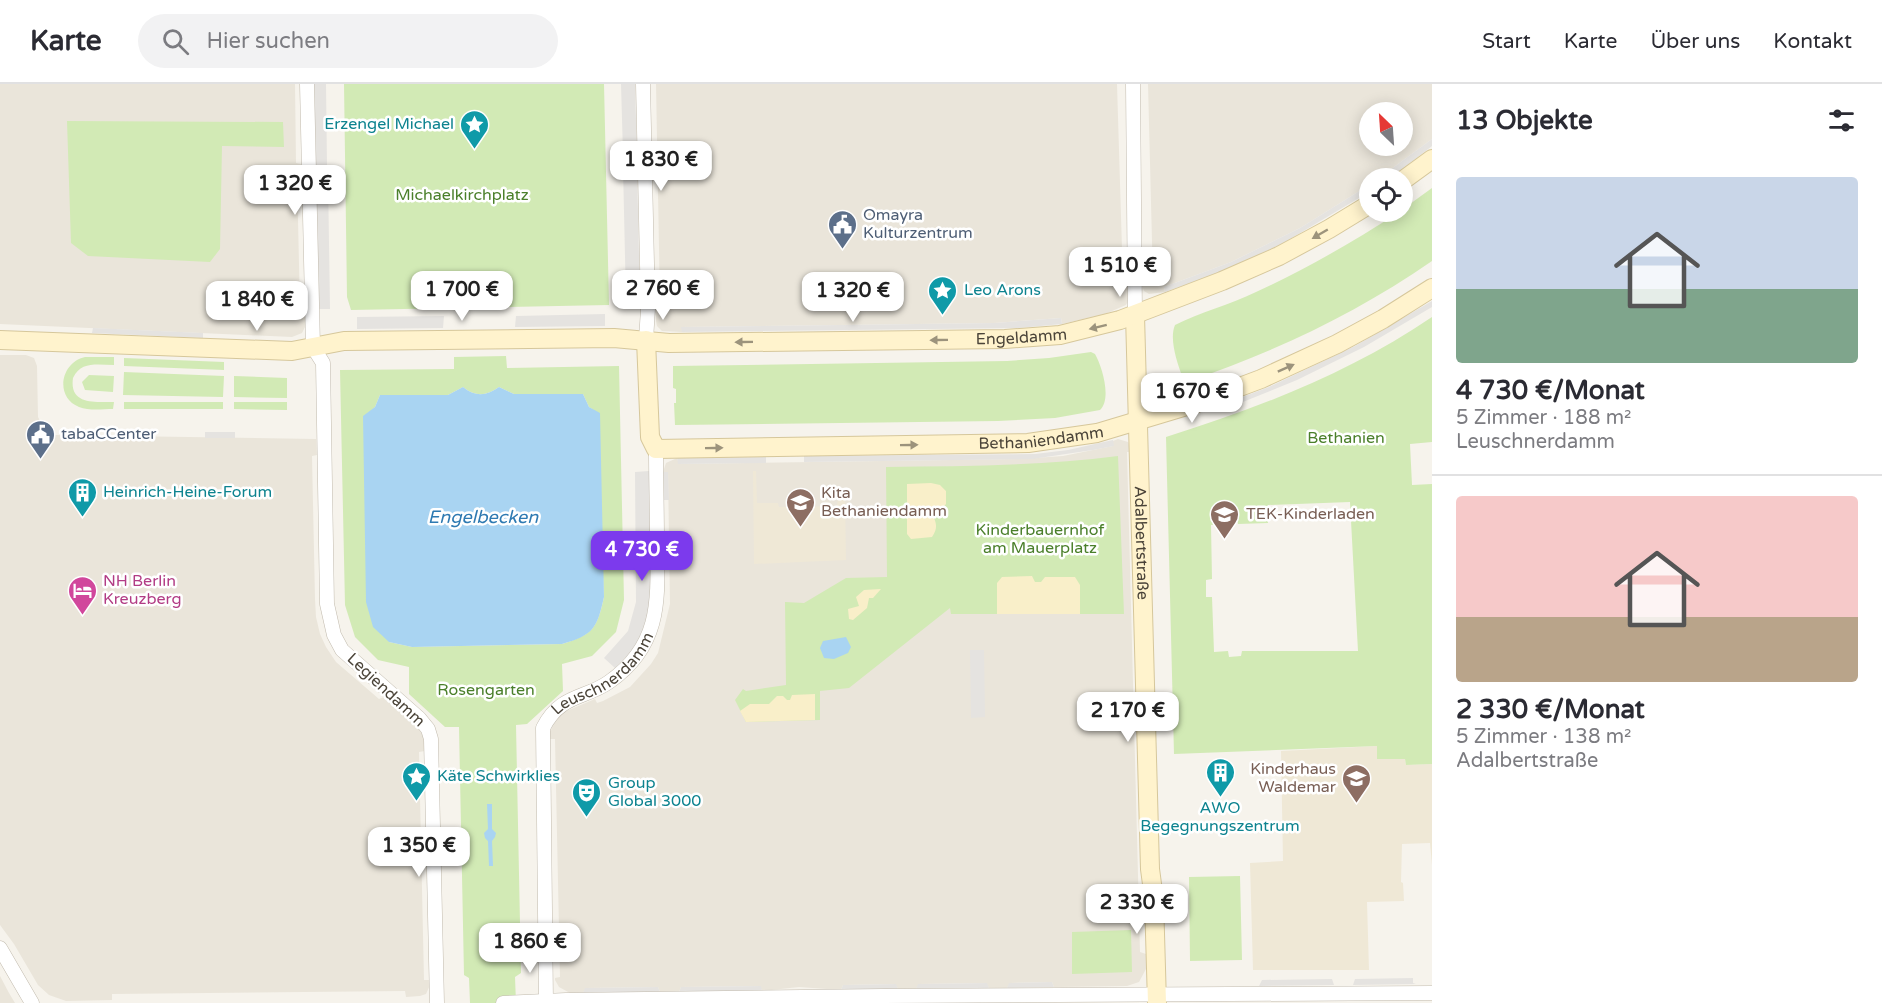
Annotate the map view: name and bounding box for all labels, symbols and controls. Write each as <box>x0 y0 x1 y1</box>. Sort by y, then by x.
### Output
search box <box>138 14 558 68</box>
text: Karte <box>30 24 102 58</box>
icon: search <box>159 25 192 58</box>
text: Hier suchen <box>207 28 330 54</box>
text: Start <box>1482 29 1531 54</box>
text: Karte <box>1564 29 1617 54</box>
text: Über uns <box>1650 29 1740 54</box>
text: Kontakt <box>1773 29 1852 54</box>
north arrow <box>1359 102 1413 156</box>
map controls <box>1359 102 1413 222</box>
icon: filters <box>1825 104 1858 137</box>
text: 13 Objekte <box>1456 105 1593 136</box>
place icon: Erzengel Michael <box>459 108 491 150</box>
place label: Erzengel Michael <box>324 114 454 134</box>
pin: 1 830 € <box>606 141 716 192</box>
text: 1 830 € <box>624 148 698 172</box>
pin: 1 320 € <box>240 165 350 216</box>
button: locate <box>1359 168 1413 222</box>
text: 1 320 € <box>258 172 332 196</box>
park label: Michaelkirchplatz <box>395 185 529 205</box>
place label: Omayra Kulturzentrum <box>863 205 973 243</box>
public building icon: Omayra Kulturzentrum <box>826 208 858 250</box>
icon: home <box>1603 216 1711 324</box>
one-way arrow <box>1311 229 1328 239</box>
pin: 1 510 € <box>1065 247 1175 298</box>
text: 1 510 € <box>1083 254 1157 278</box>
pin: 2 760 € <box>608 270 718 321</box>
pin: 1 700 € <box>407 271 517 322</box>
pin: 1 320 € <box>798 272 908 323</box>
place icon: Leo Arons <box>927 274 959 316</box>
text: 2 760 € <box>626 277 700 301</box>
text: 1 700 € <box>425 278 499 302</box>
text: 1 320 € <box>816 279 890 303</box>
place label: Leo Arons <box>964 280 1041 300</box>
pin: 1 840 € <box>202 281 312 332</box>
text: 1 840 € <box>220 288 294 312</box>
one-way arrow <box>1089 322 1107 332</box>
street label: Engeldamm <box>976 325 1068 349</box>
one-way arrow <box>929 335 948 345</box>
one-way arrow <box>734 337 753 347</box>
one-way arrow <box>1278 363 1296 373</box>
pin: 1 670 € <box>1137 373 1247 424</box>
text: 4 730 €/Monat <box>1456 375 1645 406</box>
text: 1 670 € <box>1155 380 1229 404</box>
text: 5 Zimmer · 188 m² <box>1456 406 1631 430</box>
public building icon: tabaCCenter <box>24 418 56 460</box>
street label: Bethaniendamm <box>978 422 1105 454</box>
place label: tabaCCenter <box>61 424 157 444</box>
park label: Bethanien <box>1307 428 1385 448</box>
text: Leuschnerdamm <box>1456 430 1615 454</box>
one-way arrow <box>900 440 919 450</box>
one-way arrow <box>705 443 724 453</box>
building icon: Heinrich-Heine-Forum <box>66 476 98 518</box>
place label: Heinrich-Heine-Forum <box>103 482 272 502</box>
place label: Kita Bethaniendamm <box>821 483 947 521</box>
school or university icon: Kita Bethaniendamm <box>784 486 816 528</box>
street label: Adalbertstraße <box>1130 486 1153 600</box>
school or university icon: TEK-Kinderladen <box>1209 498 1241 540</box>
place label: TEK-Kinderladen <box>1246 504 1375 524</box>
water label: Engelbecken <box>428 506 539 528</box>
park label: Kinderbauernhof am Mauerplatz <box>976 520 1105 558</box>
pin: 4 730 € <box>587 531 697 582</box>
icon: home <box>1603 535 1711 643</box>
text: 4 730 € <box>605 538 679 562</box>
place label: NH Berlin Kreuzberg <box>103 571 182 609</box>
hotel icon: NH Berlin Kreuzberg <box>66 574 98 616</box>
street label: Leuschnerdamm <box>547 629 658 719</box>
street label: Legiendamm <box>343 649 429 731</box>
park label: Rosengarten <box>437 680 535 700</box>
pin: 2 170 € <box>1073 692 1183 743</box>
text: 2 330 €/Monat <box>1456 694 1645 725</box>
text: 2 170 € <box>1091 699 1165 723</box>
text: 5 Zimmer · 138 m² <box>1456 725 1631 749</box>
text: Adalbertstraße <box>1456 749 1598 773</box>
building icon: AWO Begegnungszentrum <box>1204 756 1236 798</box>
place label: Kinderhaus Waldemar <box>1250 759 1337 797</box>
place icon: Käte Schwirklies <box>400 760 432 802</box>
school or university icon: Kinderhaus Waldemar <box>1341 762 1373 804</box>
place label: Käte Schwirklies <box>437 766 560 786</box>
place label: Group Global 3000 <box>608 773 701 811</box>
theatre icon: Group Global 3000 <box>571 776 603 818</box>
place label: AWO Begegnungszentrum <box>1140 798 1300 836</box>
pin: 1 350 € <box>364 827 474 878</box>
text: 1 350 € <box>382 834 456 858</box>
pin: 2 330 € <box>1082 884 1192 935</box>
text: 2 330 € <box>1100 891 1174 915</box>
pin: 1 860 € <box>475 923 585 974</box>
text: 1 860 € <box>493 930 567 954</box>

